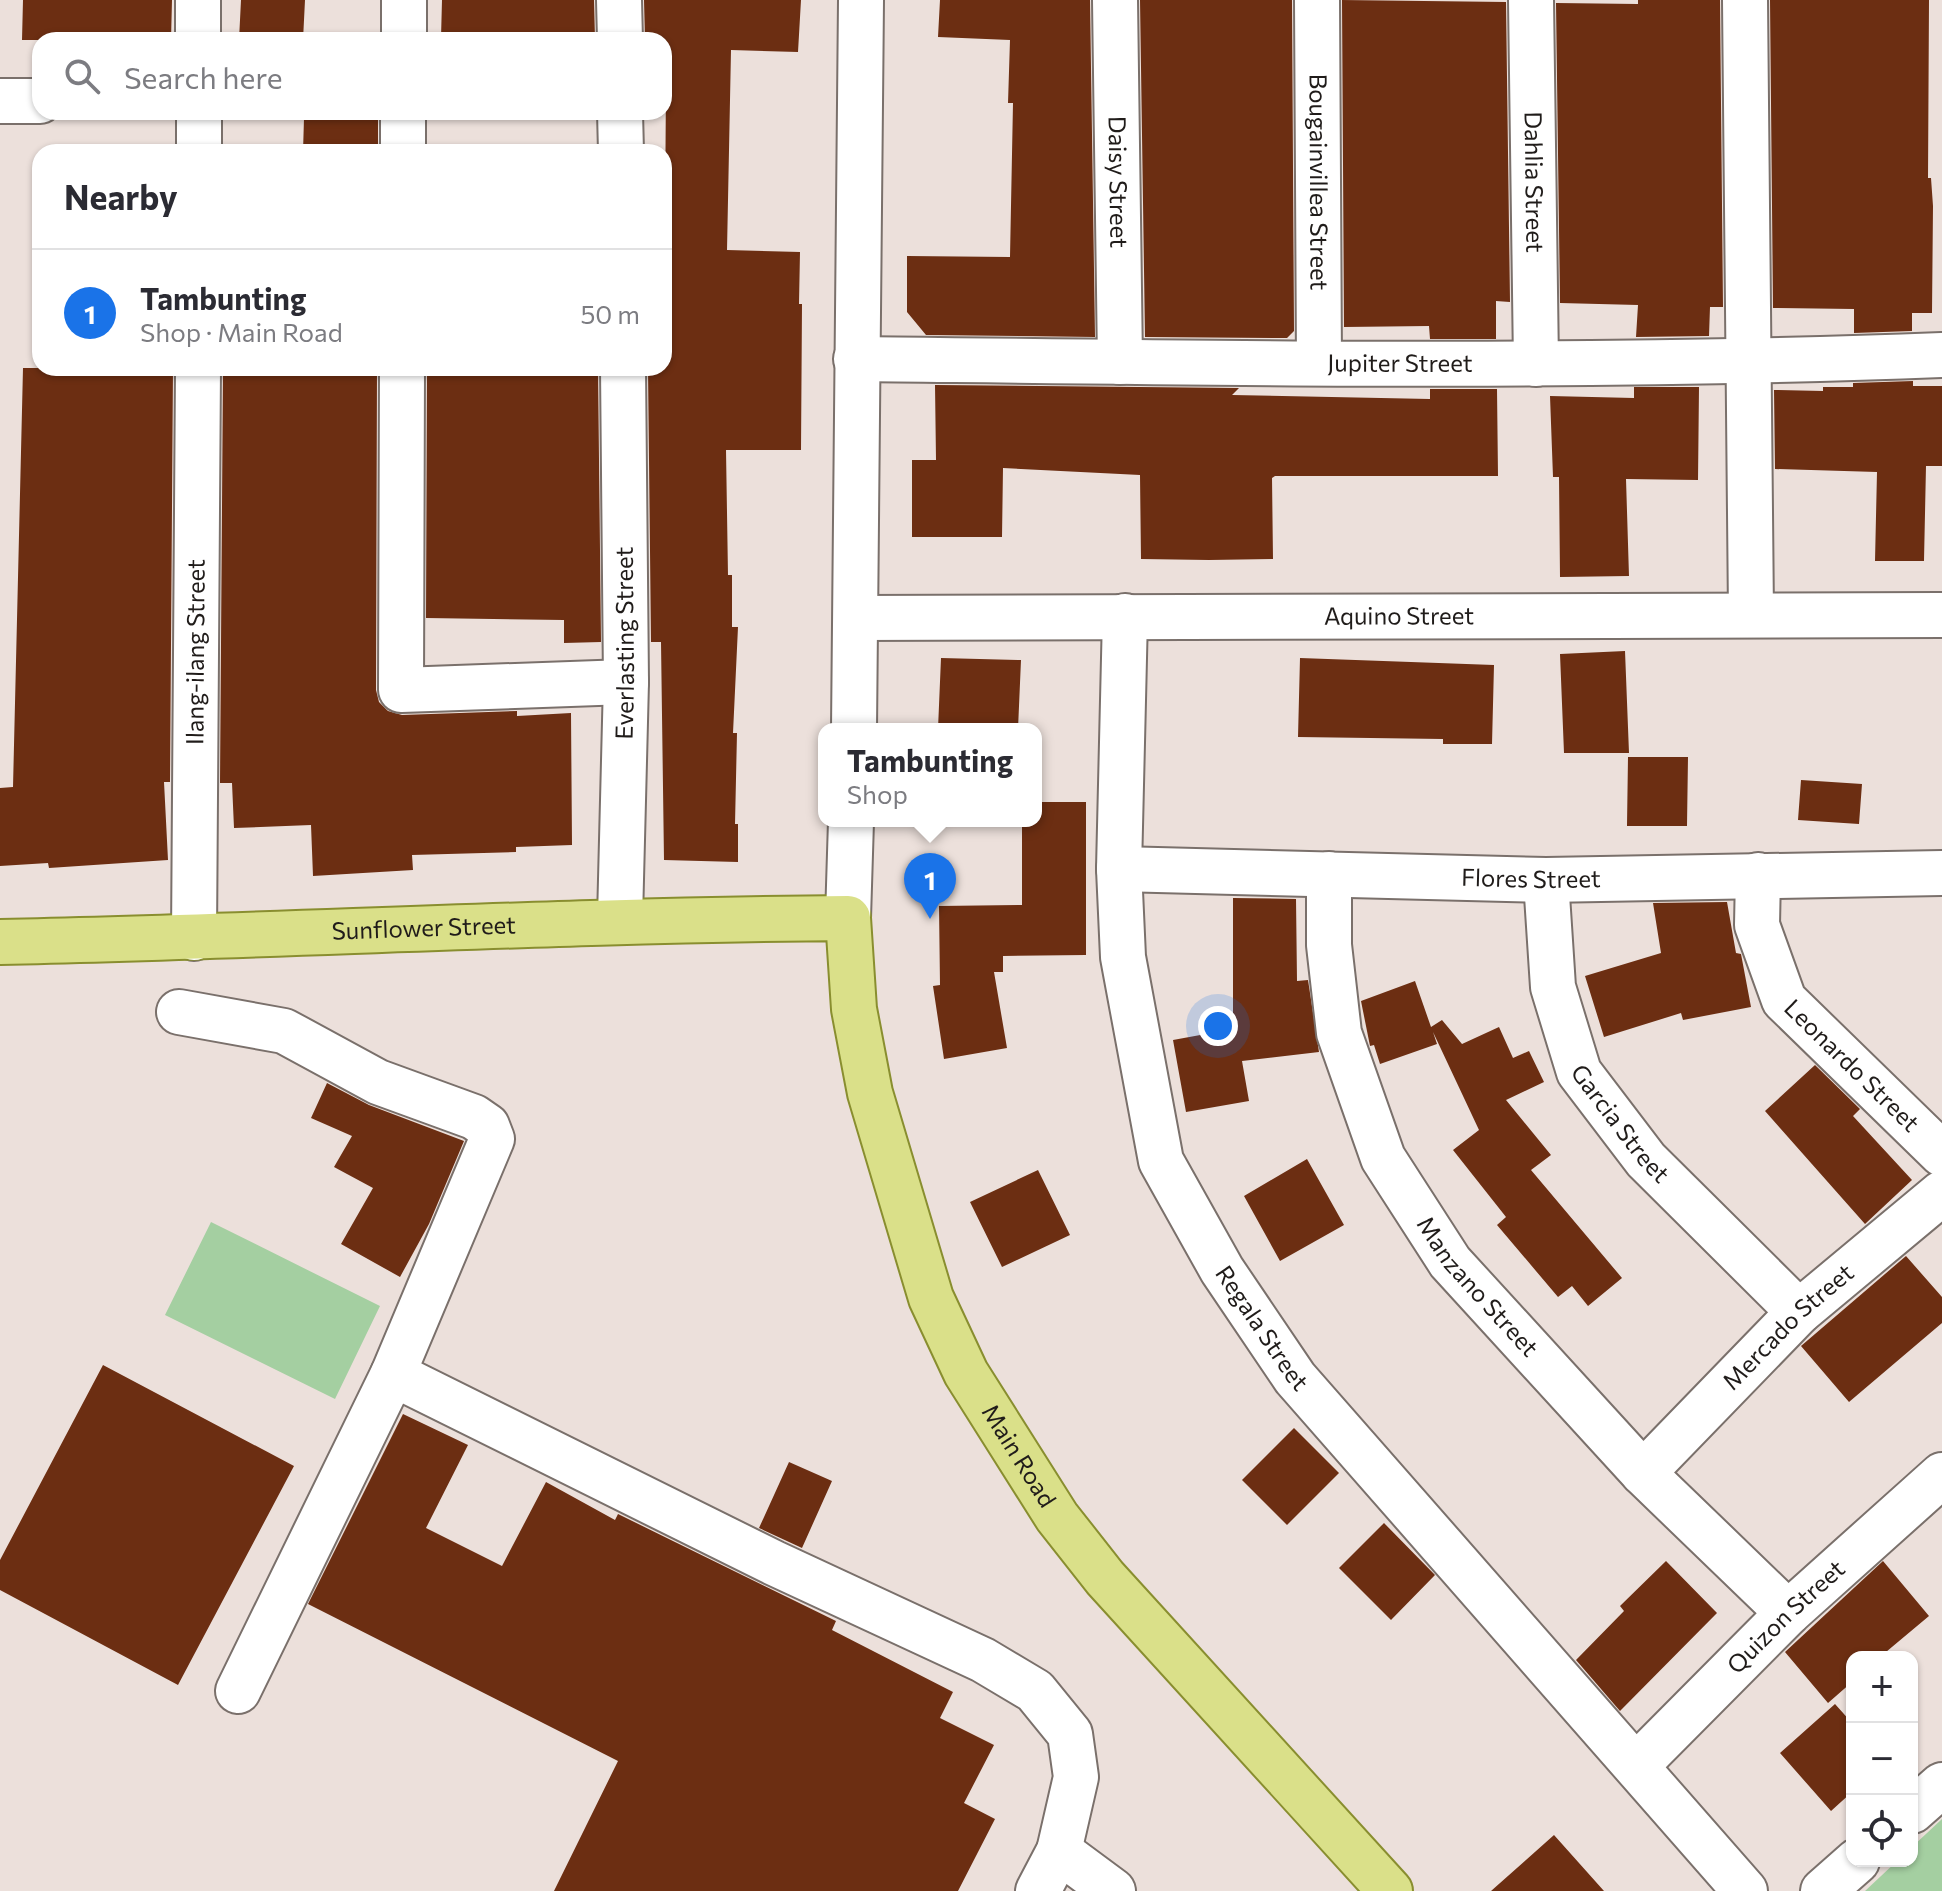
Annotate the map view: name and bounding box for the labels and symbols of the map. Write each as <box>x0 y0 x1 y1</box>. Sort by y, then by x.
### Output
street label: Bougainvillea Street <box>1304 74 1335 291</box>
street label: Dahlia Street <box>1520 111 1550 253</box>
street label: Daisy Street <box>1104 116 1134 248</box>
street label: Jupiter Street <box>1327 348 1473 377</box>
street label: Everlasting Street <box>609 546 639 740</box>
street label: Ilang-ilang Street <box>179 559 210 745</box>
street label: Aquino Street <box>1324 600 1474 630</box>
pin: 1 <box>904 853 956 919</box>
street label: Flores Street <box>1461 862 1601 893</box>
street label: Sunflower Street <box>331 909 516 945</box>
street label: Leonardo Street <box>1779 993 1926 1137</box>
your location <box>1198 1006 1238 1046</box>
street label: Garcia Street <box>1565 1058 1676 1188</box>
street label: Manzano Street <box>1412 1211 1545 1362</box>
street label: Mercado Street <box>1716 1257 1859 1395</box>
street label: Regala Street <box>1210 1260 1315 1396</box>
street label: Main Road <box>977 1399 1063 1512</box>
street label: Quizon Street <box>1720 1553 1850 1679</box>

